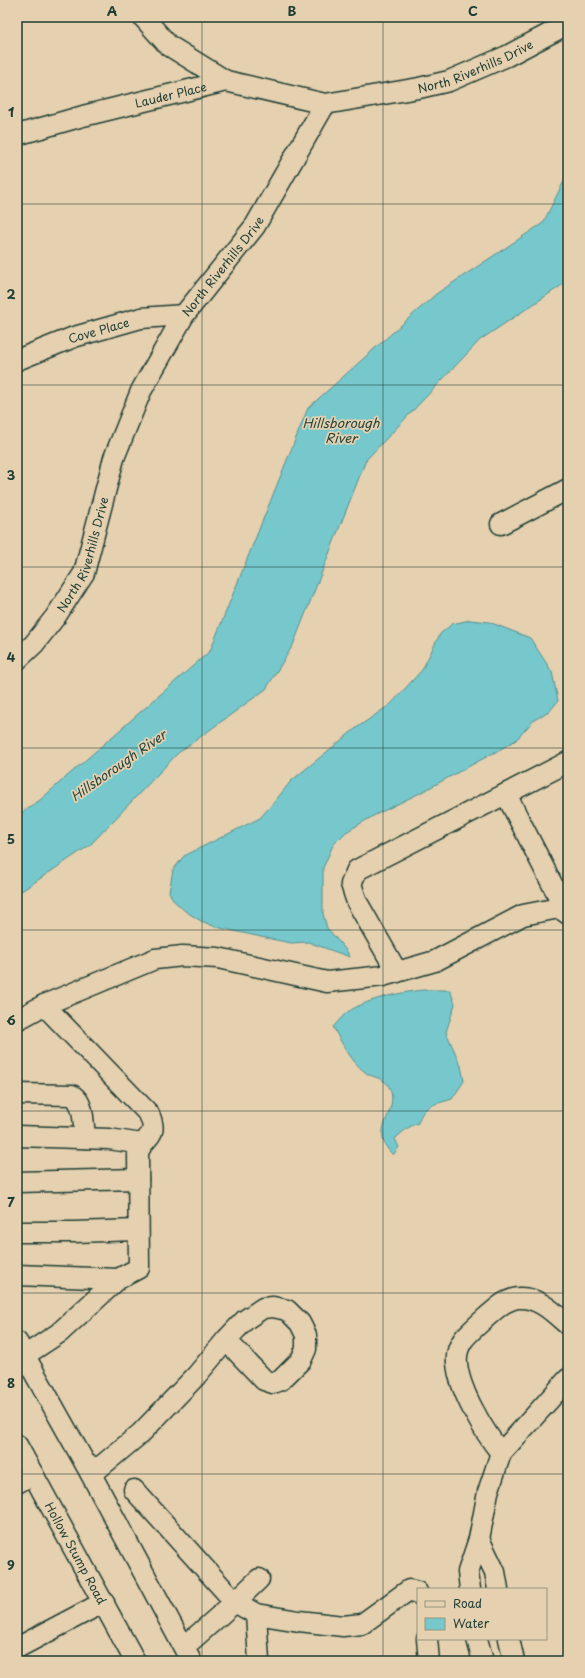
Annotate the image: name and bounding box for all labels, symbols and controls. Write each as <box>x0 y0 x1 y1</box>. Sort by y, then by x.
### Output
text: A <box>107 1 117 20</box>
text: B <box>288 1 297 20</box>
text: C <box>468 1 478 20</box>
street label: North Riverhills Drive <box>416 35 536 97</box>
street label: Lauder Place <box>133 77 208 112</box>
text: 1 <box>8 102 14 121</box>
street label: North Riverhills Drive <box>177 213 268 320</box>
text: 2 <box>6 284 16 303</box>
street label: Cove Place <box>65 313 131 348</box>
water label: Hillsborough River <box>302 413 380 447</box>
text: 3 <box>7 465 16 484</box>
street label: North Riverhills Drive <box>52 495 112 616</box>
text: 4 <box>7 647 16 666</box>
water label: Hillsborough River <box>66 724 171 805</box>
text: 5 <box>7 829 15 848</box>
text: 6 <box>6 1010 16 1029</box>
text: 7 <box>7 1192 15 1211</box>
text: 8 <box>7 1373 15 1392</box>
street label: Hollow Stump Road <box>41 1499 111 1607</box>
text: 9 <box>7 1555 15 1574</box>
legend <box>417 1588 547 1640</box>
text: Road <box>453 1594 482 1612</box>
text: Water <box>453 1614 490 1632</box>

